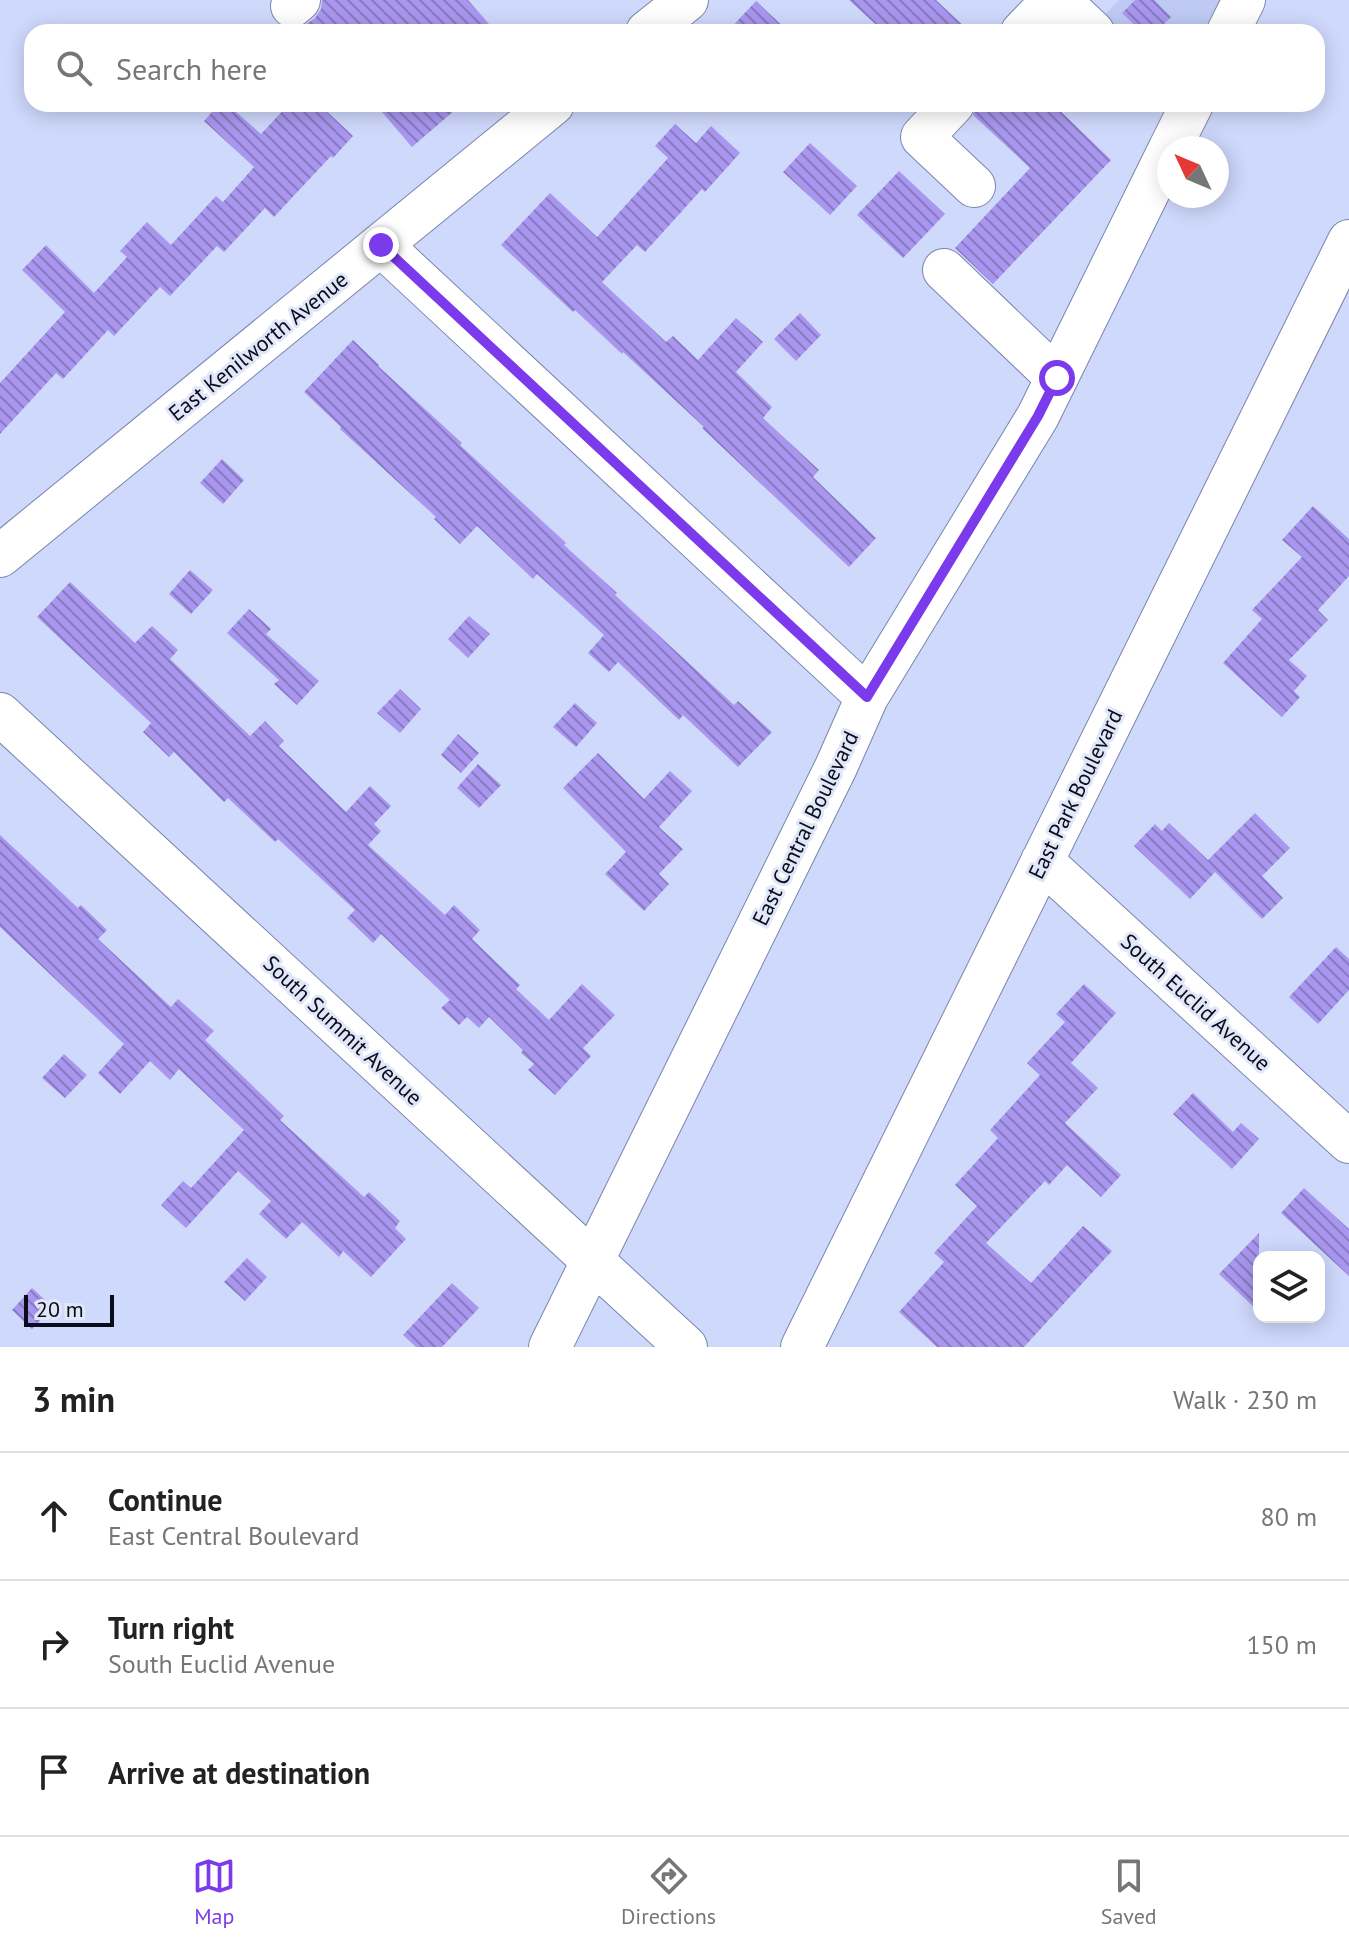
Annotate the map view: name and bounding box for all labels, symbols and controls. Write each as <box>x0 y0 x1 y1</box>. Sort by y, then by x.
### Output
search box <box>24 24 1325 112</box>
icon: search <box>52 46 96 90</box>
text: Search here <box>116 49 267 88</box>
north arrow <box>1157 136 1229 208</box>
route end <box>363 227 399 263</box>
street label: East Kenilworth Avenue <box>163 265 353 427</box>
route start <box>1039 360 1075 396</box>
street label: East Park Boulevard <box>1022 705 1128 883</box>
street label: East Central Boulevard <box>746 726 864 930</box>
street label: South Euclid Avenue <box>1115 927 1277 1077</box>
street label: South Summit Avenue <box>258 949 428 1111</box>
map controls <box>1253 1251 1325 1323</box>
button: layers <box>1253 1251 1325 1323</box>
scale bar <box>24 1291 114 1327</box>
text: 20 m <box>36 1295 84 1323</box>
text: 3 min <box>32 1377 115 1421</box>
text: Walk · 230 m <box>1173 1383 1317 1416</box>
text: Continue <box>108 1480 222 1519</box>
icon: ahead <box>32 1494 76 1538</box>
text: 80 m <box>1261 1500 1317 1533</box>
text: East Central Boulevard <box>108 1519 360 1552</box>
text: Turn right <box>108 1608 234 1647</box>
icon: right <box>32 1622 76 1666</box>
text: 150 m <box>1246 1628 1317 1661</box>
text: South Euclid Avenue <box>108 1647 335 1680</box>
icon: arrive <box>32 1750 76 1794</box>
text: Arrive at destination <box>108 1753 370 1792</box>
tab: Map <box>192 1854 236 1930</box>
tab: Directions <box>621 1854 716 1930</box>
tab: Saved <box>1101 1854 1157 1930</box>

